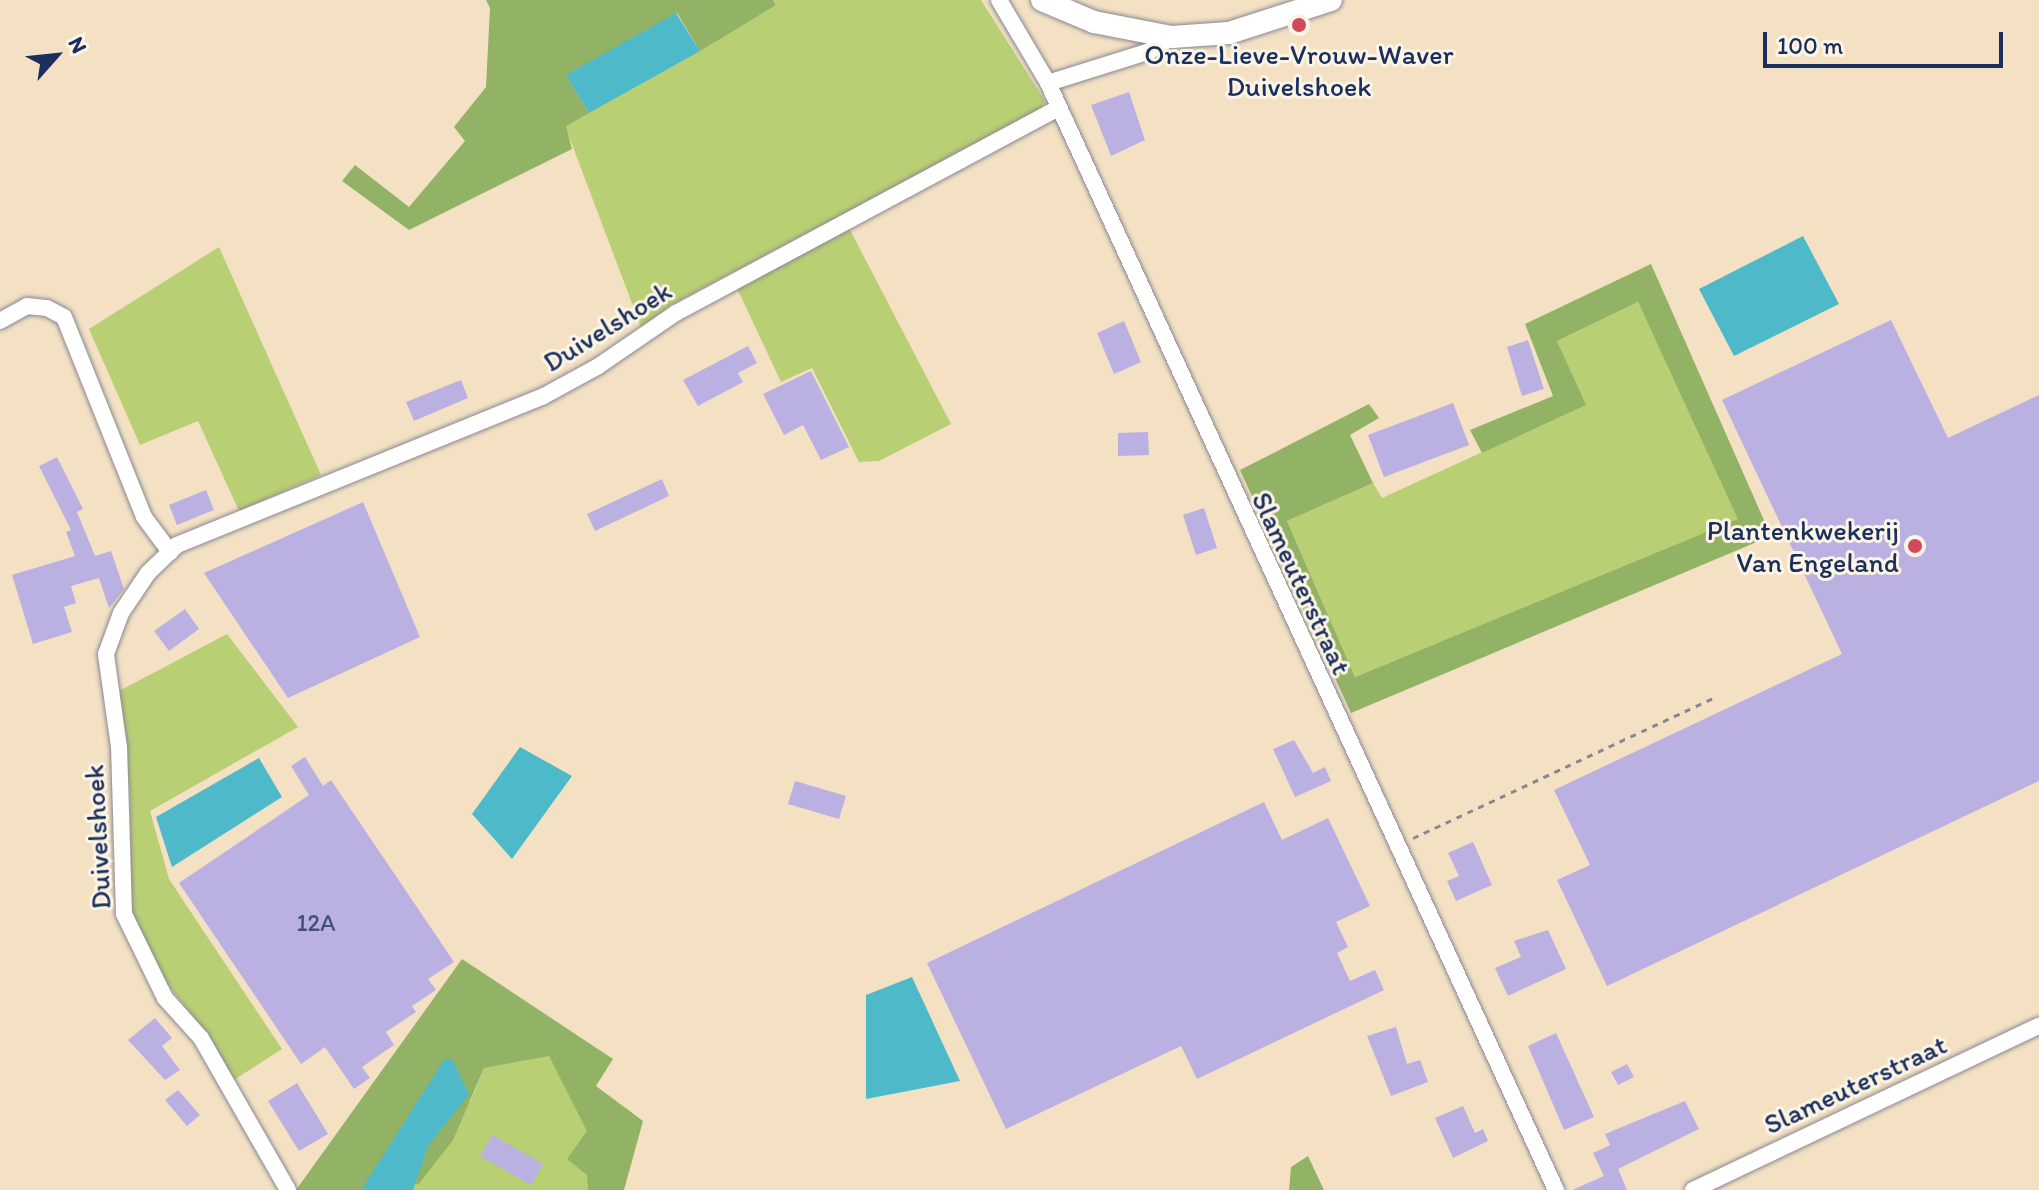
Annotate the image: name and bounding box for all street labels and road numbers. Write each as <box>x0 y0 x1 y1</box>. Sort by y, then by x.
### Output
street label: Duivelshoek <box>537 273 677 379</box>
street label: Slameuterstraat <box>1245 486 1359 680</box>
street label: Duivelshoek <box>76 764 118 910</box>
street label: Slameuterstraat <box>1758 1027 1952 1141</box>

